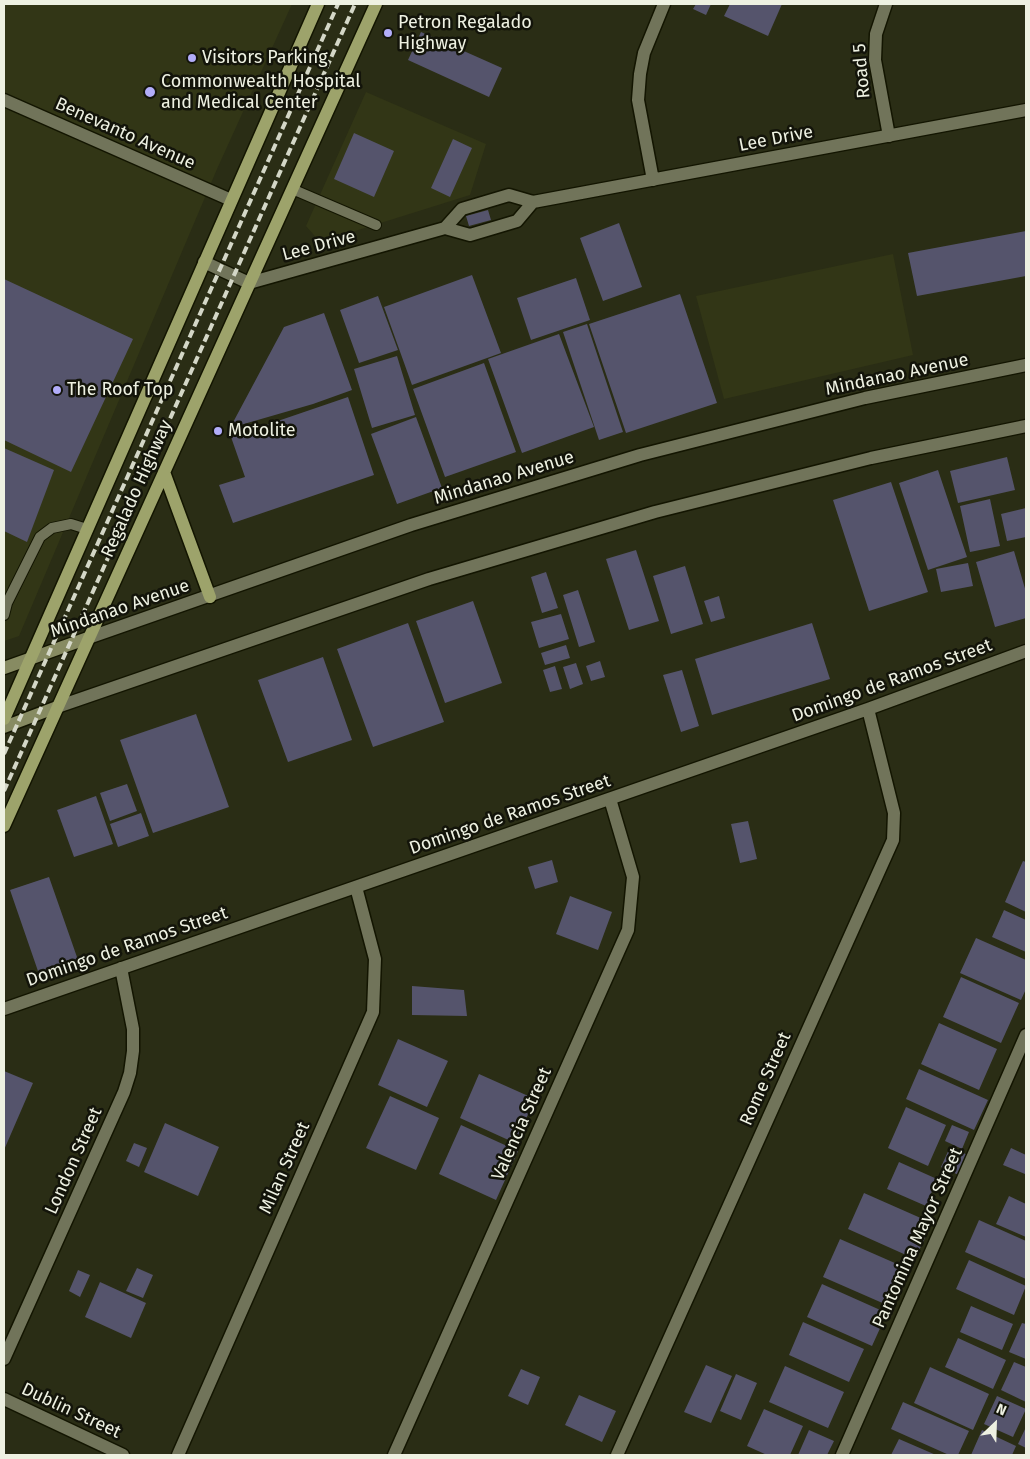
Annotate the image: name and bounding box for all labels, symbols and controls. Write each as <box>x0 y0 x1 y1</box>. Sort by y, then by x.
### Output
place label: Petron Regalado Highway <box>398 12 532 54</box>
marker: Petron Regalado Highway <box>382 27 394 39</box>
street label: Road 5 <box>849 43 875 99</box>
place label: Visitors Parking <box>202 47 328 69</box>
marker: Visitors Parking <box>186 52 198 64</box>
place label: Commonwealth Hospital and Medical Center <box>161 71 361 114</box>
marker: Commonwealth Hospital and Medical Center <box>143 85 157 99</box>
street label: Benevanto Avenue <box>52 93 198 175</box>
street label: Lee Drive <box>737 121 815 157</box>
street label: Lee Drive <box>280 226 358 266</box>
street label: Mindanao Avenue <box>824 349 970 401</box>
place label: The Roof Top <box>67 379 173 401</box>
marker: The Roof Top <box>51 384 63 396</box>
street label: Regalado Highway <box>97 417 177 561</box>
place label: Motolite <box>228 420 296 442</box>
marker: Motolite <box>212 425 224 437</box>
street label: Mindanao Avenue <box>431 446 577 510</box>
street label: Mindanao Avenue <box>48 575 192 643</box>
street label: Domingo de Ramos Street <box>789 635 995 727</box>
street label: Domingo de Ramos Street <box>407 770 613 860</box>
street label: Domingo de Ramos Street <box>24 902 230 992</box>
street label: Rome Street <box>736 1029 796 1129</box>
street label: Valencia Street <box>487 1064 557 1184</box>
street label: London Street <box>41 1104 107 1218</box>
street label: Milan Street <box>255 1119 315 1217</box>
street label: Pantomina Mayor Street <box>868 1144 968 1332</box>
street label: Dublin Street <box>18 1379 124 1443</box>
north arrow <box>970 1399 1020 1449</box>
text: N <box>994 1400 1009 1419</box>

